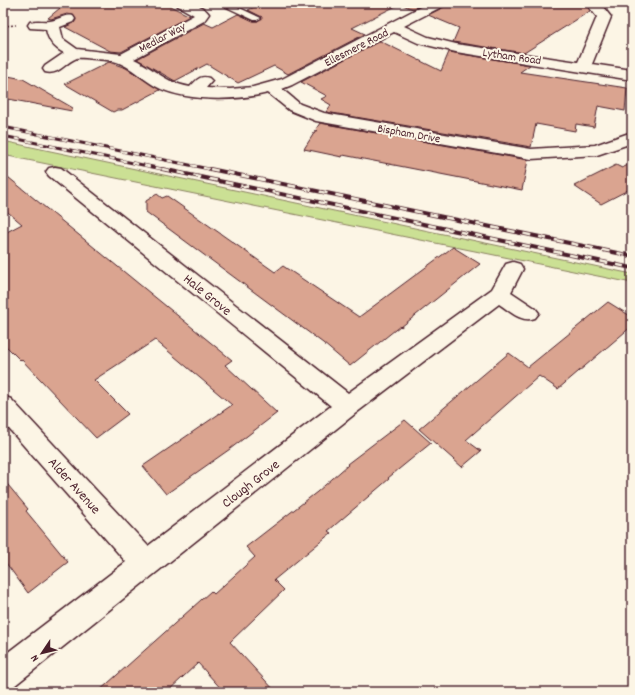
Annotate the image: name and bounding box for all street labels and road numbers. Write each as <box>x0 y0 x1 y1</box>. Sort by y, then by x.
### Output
street label: Medlar Way <box>136 18 190 58</box>
street label: Ellesmere Road <box>322 25 392 72</box>
street label: Lytham Road <box>482 45 542 70</box>
street label: Bispham Drive <box>376 121 442 148</box>
street label: Hale Grove <box>178 270 235 321</box>
street label: Alder Avenue <box>43 453 105 519</box>
street label: Clough Grove <box>218 456 284 514</box>

